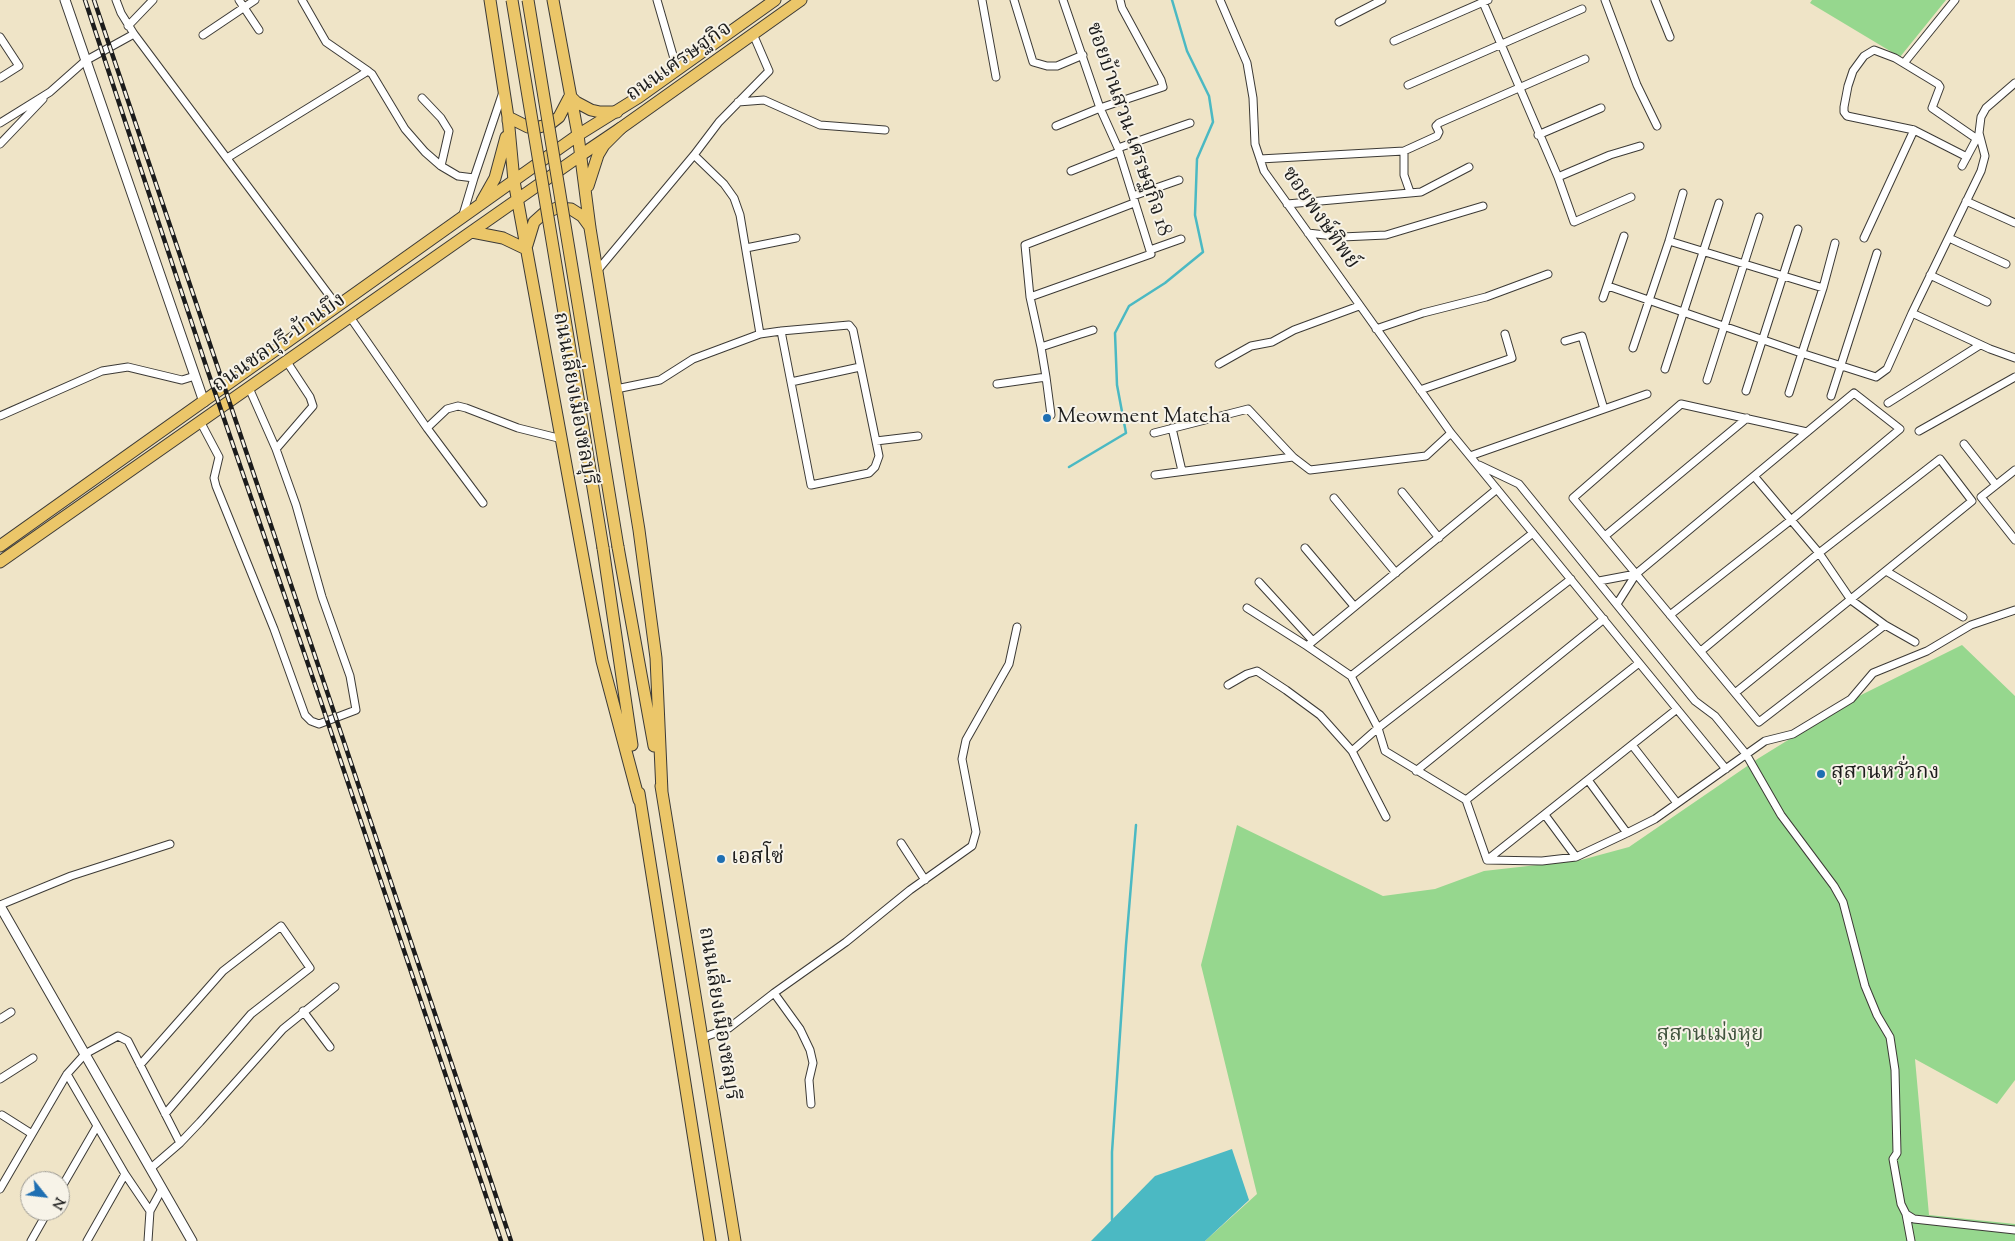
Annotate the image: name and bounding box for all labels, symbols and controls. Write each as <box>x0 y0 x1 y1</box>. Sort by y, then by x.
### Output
street label: ถนนเศรษฐกิจ <box>622 17 738 109</box>
street label: ซอยบ้านสวน-เศรษฐกิจ 18 <box>1079 20 1175 240</box>
street label: ซอยพงษ์ทิพย์ <box>1275 163 1363 275</box>
street label: ถนนชลบุรี-บ้านบึง <box>208 289 352 399</box>
street label: ถนนเลี่ยงเมืองชลบุรี <box>545 311 601 487</box>
place label: Meowment Matcha <box>1057 405 1231 431</box>
marker: Meowment Matcha <box>1041 412 1053 424</box>
place label: สุสานหวั่วกง <box>1831 761 1939 787</box>
marker: สุสานหวั่วกง <box>1815 768 1827 780</box>
place label: เอสโซ่ <box>731 846 784 872</box>
marker: เอสโซ่ <box>715 853 727 865</box>
street label: ถนนเลี่ยงเมืองชลบุรี <box>691 925 743 1103</box>
park label: สุสานเม่งหุย <box>1656 1023 1764 1049</box>
north arrow <box>20 1171 70 1221</box>
text: N <box>46 1193 69 1213</box>

